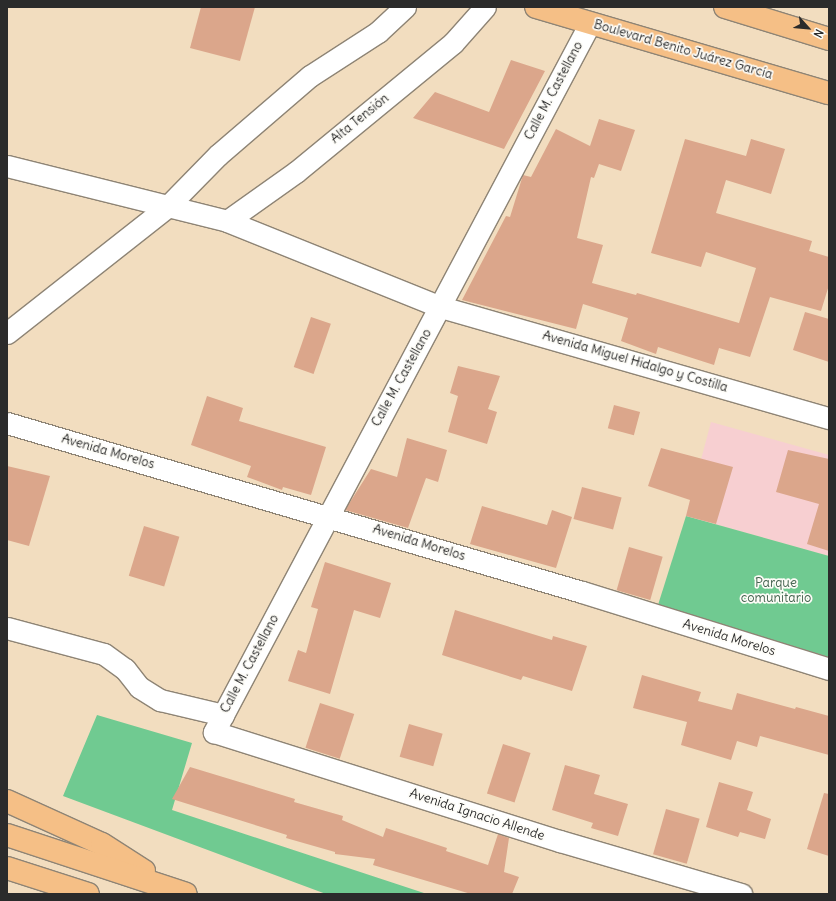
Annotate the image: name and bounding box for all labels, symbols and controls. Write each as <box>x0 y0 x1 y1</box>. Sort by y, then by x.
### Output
north arrow <box>788 8 828 48</box>
street label: Boulevard Benito Juárez García <box>592 17 774 83</box>
text: N <box>811 27 827 40</box>
street label: Calle M. Castellano <box>521 39 587 143</box>
street label: Alta Tensión <box>328 91 392 147</box>
street label: Calle M. Castellano <box>369 326 435 430</box>
street label: Avenida Miguel Hidalgo y Costilla <box>541 328 729 396</box>
street label: Avenida Morelos <box>60 431 156 473</box>
street label: Avenida Morelos <box>371 522 467 564</box>
park label: Parque comunitario <box>741 576 811 607</box>
street label: Calle M. Castellano <box>217 612 283 716</box>
street label: Avenida Morelos <box>681 617 777 659</box>
street label: Avenida Ignacio Allende <box>408 786 546 844</box>

